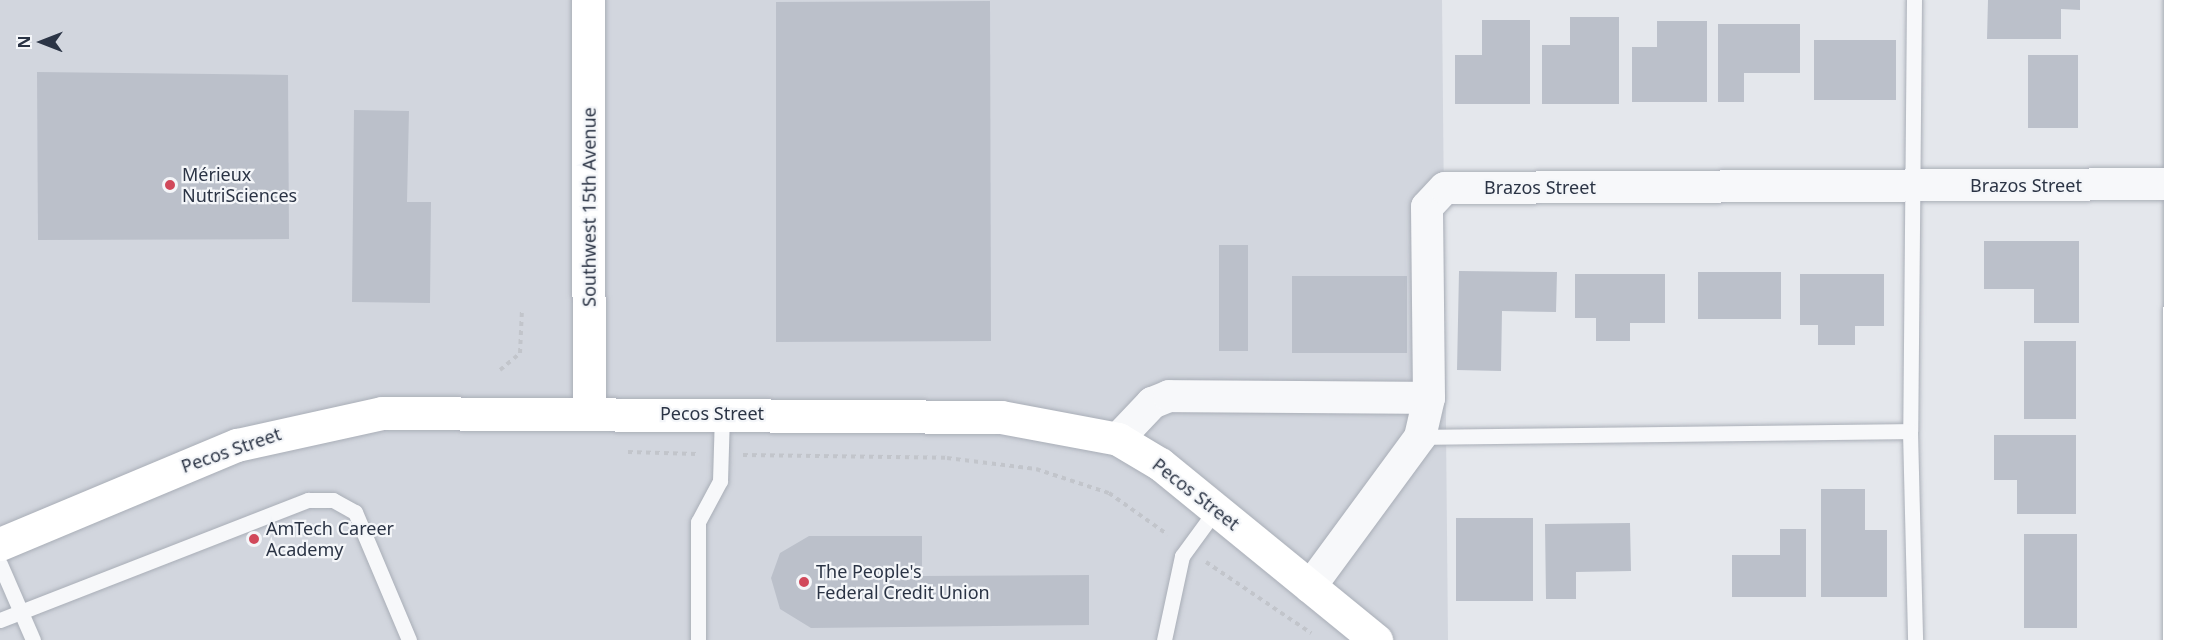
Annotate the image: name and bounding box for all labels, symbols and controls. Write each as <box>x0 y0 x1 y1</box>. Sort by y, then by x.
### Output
north arrow <box>12 12 72 72</box>
text: N <box>13 36 35 49</box>
street label: Southwest 15th Avenue <box>578 107 600 307</box>
place label: Mérieux NutriSciences <box>182 164 297 207</box>
street label: Brazos Street <box>1970 174 2082 196</box>
street label: Brazos Street <box>1484 176 1596 198</box>
marker: Mérieux NutriSciences <box>163 178 177 192</box>
street label: Pecos Street <box>660 402 764 424</box>
street label: Pecos Street <box>178 423 284 477</box>
street label: Pecos Street <box>1148 453 1244 535</box>
place label: AmTech Career Academy <box>266 518 394 560</box>
marker: AmTech Career Academy <box>247 532 261 546</box>
place label: The People's Federal Credit Union <box>816 561 990 604</box>
marker: The People's Federal Credit Union <box>797 575 811 589</box>

